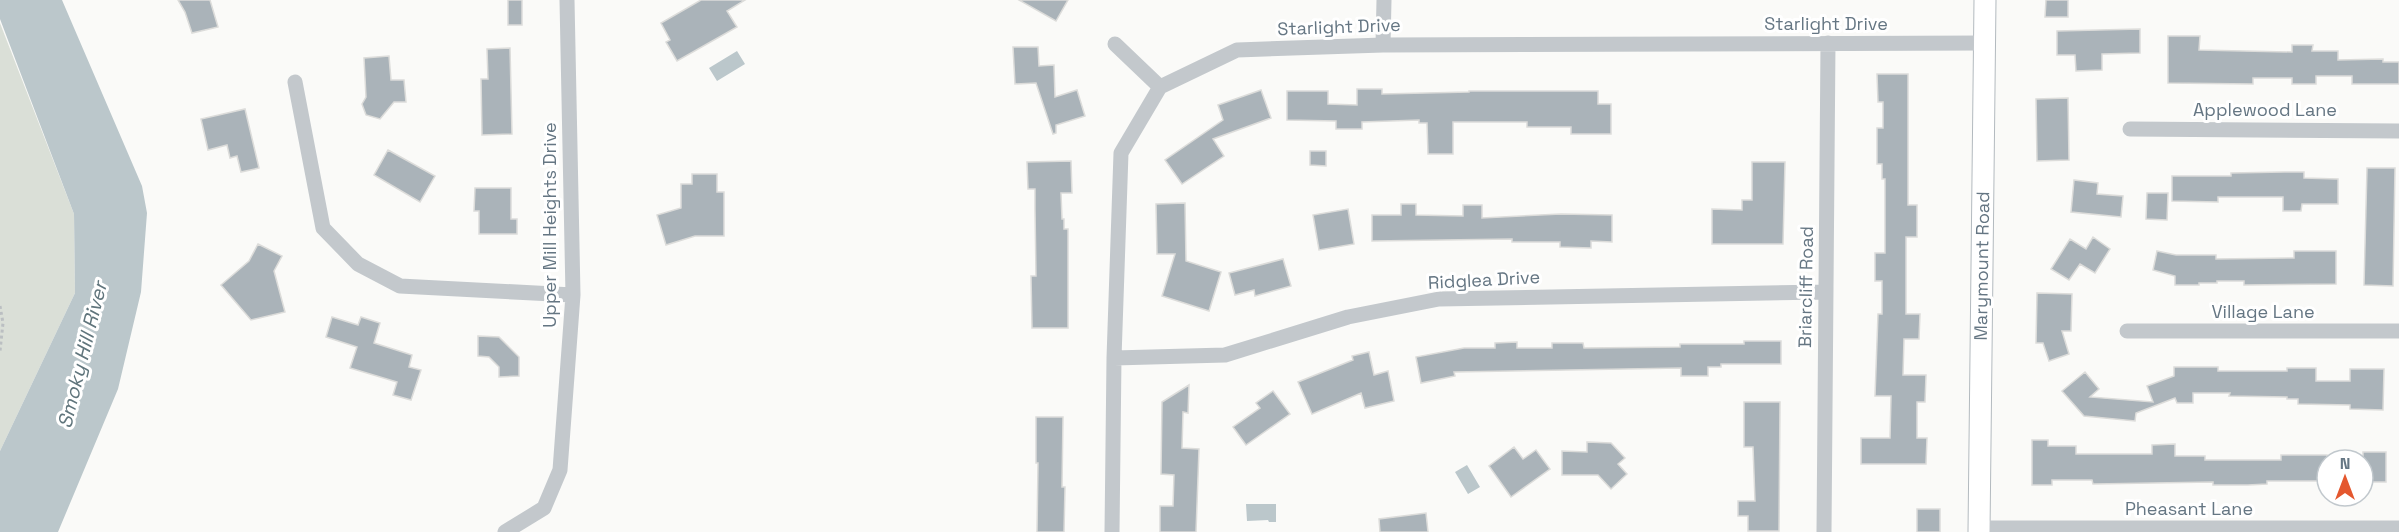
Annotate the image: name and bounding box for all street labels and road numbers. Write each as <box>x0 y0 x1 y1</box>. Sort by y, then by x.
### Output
street label: Starlight Drive <box>1764 12 1888 35</box>
street label: Starlight Drive <box>1277 13 1401 40</box>
street label: Applewood Lane <box>2193 98 2337 121</box>
street label: Upper Mill Heights Drive <box>538 122 561 328</box>
street label: Marymount Road <box>1969 191 1994 341</box>
street label: Briarcliff Road <box>1793 226 1818 348</box>
street label: Ridglea Drive <box>1427 265 1541 294</box>
street label: Village Lane <box>2211 300 2315 323</box>
street label: Pheasant Lane <box>2125 497 2253 520</box>

